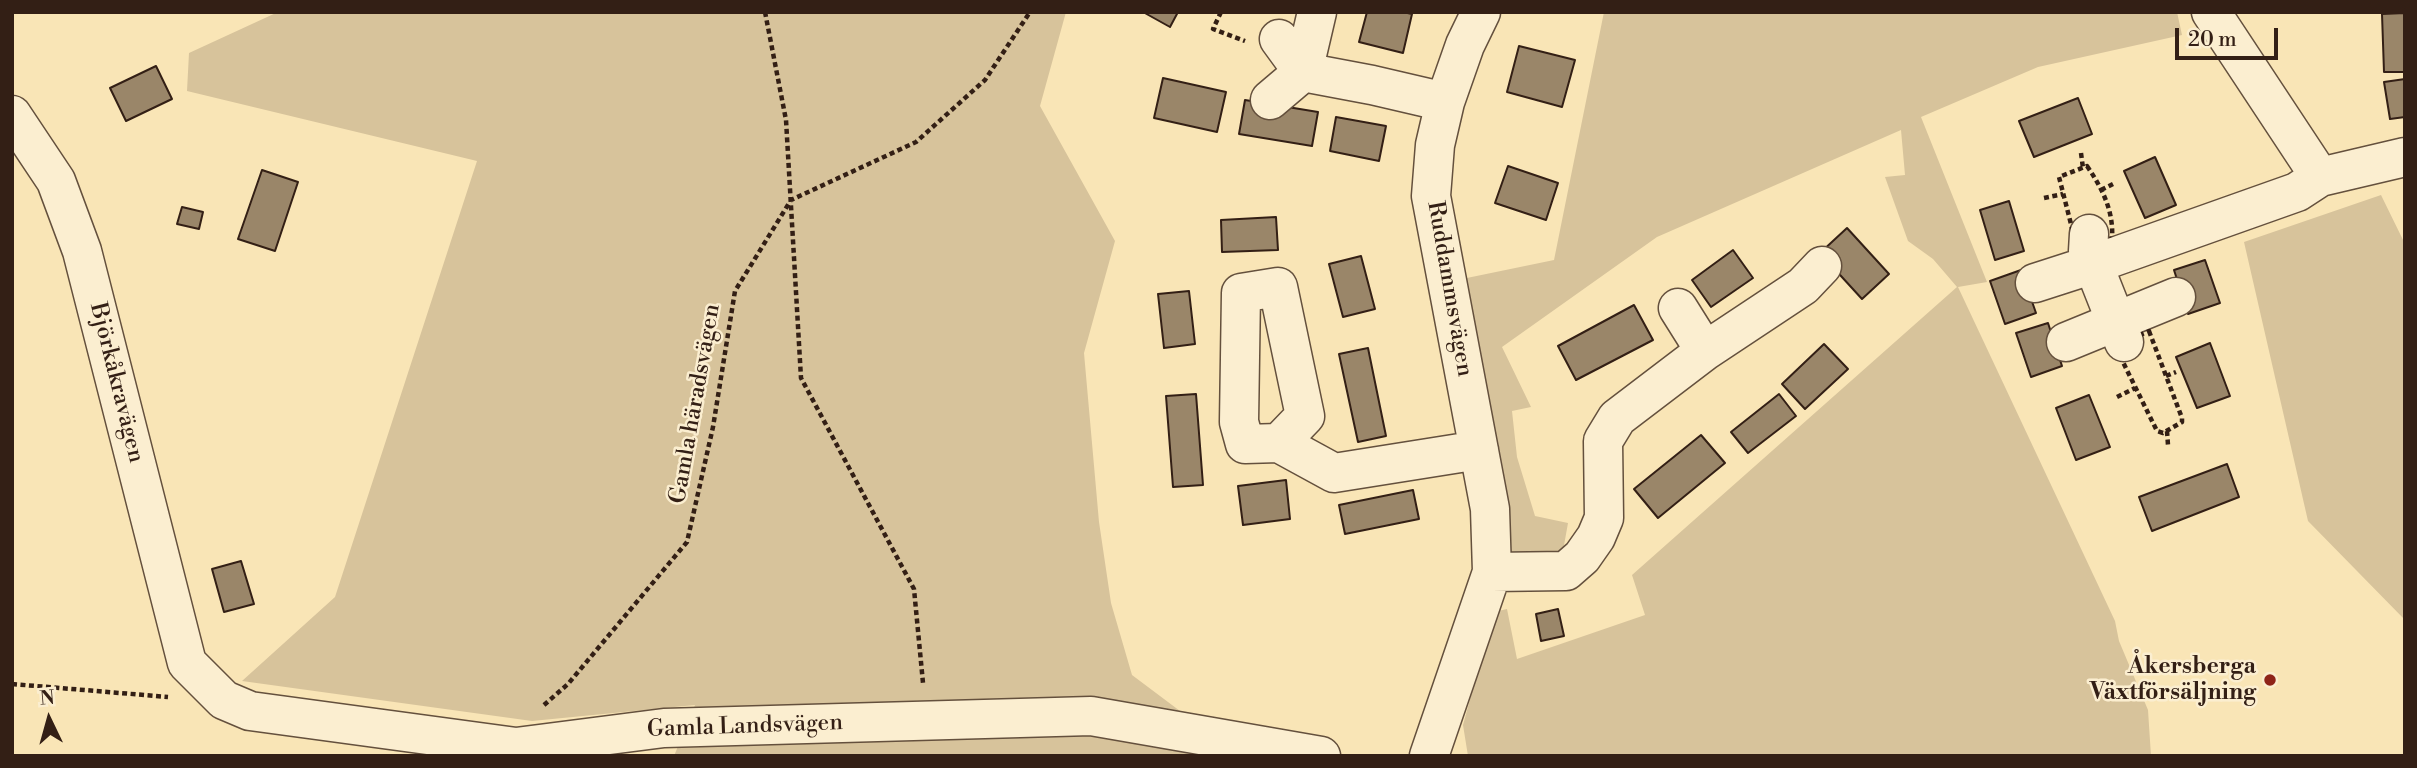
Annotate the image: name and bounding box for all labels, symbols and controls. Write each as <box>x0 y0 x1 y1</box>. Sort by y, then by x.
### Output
scale bar <box>2179 14 2282 58</box>
text: 20 m <box>2188 27 2237 53</box>
street label: Ruddammsvägen <box>1420 199 1478 379</box>
street label: Björkåkravägen <box>83 300 149 466</box>
street label: Gamla häradsvägen <box>665 302 727 506</box>
place label: Åkersberga Växtförsäljning <box>2090 653 2256 707</box>
marker: Åkersberga Växtförsäljning <box>2262 672 2278 688</box>
north arrow <box>14 684 84 754</box>
text: N <box>39 685 56 711</box>
street label: Gamla Landsvägen <box>647 710 843 744</box>

